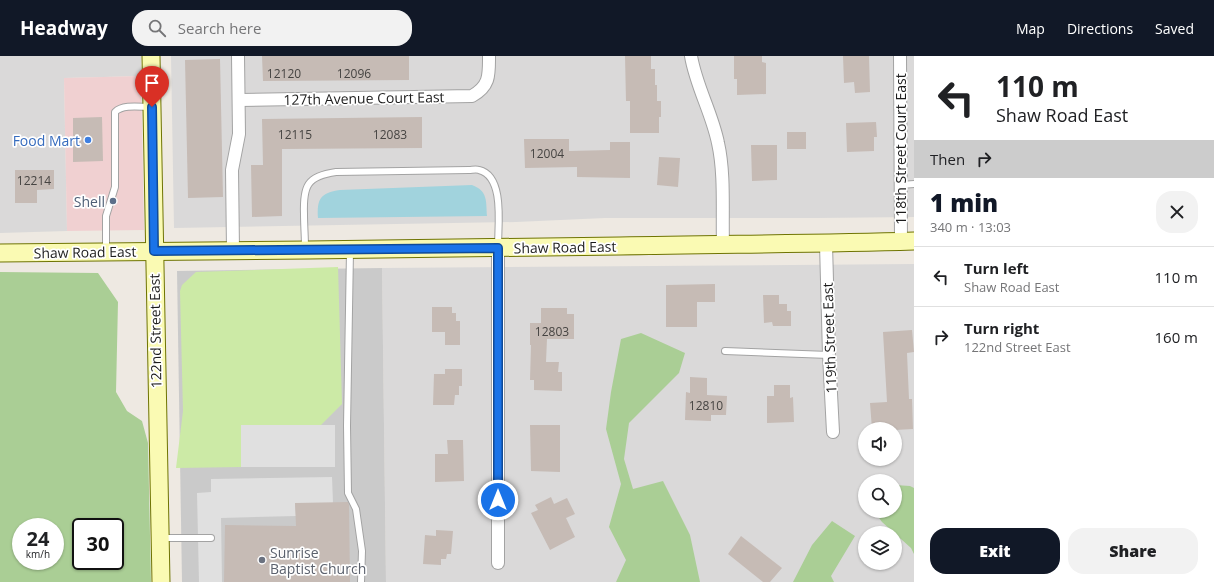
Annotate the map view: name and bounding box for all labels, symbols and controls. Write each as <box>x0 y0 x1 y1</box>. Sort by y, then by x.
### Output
search box <box>132 10 412 46</box>
text: Headway <box>20 15 108 41</box>
icon: search <box>146 17 168 39</box>
text: Search here <box>178 18 261 38</box>
text: Map <box>1016 19 1045 38</box>
text: Directions <box>1067 19 1133 38</box>
text: Saved <box>1155 19 1194 38</box>
house number: 12120 <box>267 65 301 82</box>
house number: 12096 <box>337 65 371 82</box>
pin <box>135 66 169 107</box>
text: 110 m <box>996 67 1079 105</box>
icon: arrive <box>141 72 163 94</box>
icon: left <box>930 72 982 124</box>
street label: 118th Street Court East <box>891 73 910 225</box>
street label: 127th Avenue Court East <box>283 87 445 109</box>
text: Shaw Road East <box>996 103 1128 127</box>
house number: 12115 <box>278 126 312 143</box>
house number: 12083 <box>373 126 407 143</box>
place label: Food Mart <box>13 131 80 150</box>
marker: Food Mart <box>83 135 93 145</box>
house number: 12004 <box>530 145 564 162</box>
icon: right <box>973 148 995 170</box>
text: Then <box>930 149 965 169</box>
house number: 12214 <box>17 172 51 189</box>
text: 1 min <box>930 186 998 219</box>
button: close <box>1156 191 1198 233</box>
place label: Shell <box>74 192 105 211</box>
marker: Shell <box>108 196 118 206</box>
text: 340 m · 13:03 <box>930 218 1011 236</box>
street label: Shaw Road East <box>513 237 617 257</box>
street label: Shaw Road East <box>33 242 137 262</box>
text: Turn left <box>964 258 1029 278</box>
icon: left <box>930 266 952 288</box>
text: 110 m <box>1154 267 1198 287</box>
street label: 122nd Street East <box>144 273 166 389</box>
text: Shaw Road East <box>964 278 1059 296</box>
street label: 119th Street East <box>818 282 840 394</box>
text: Turn right <box>964 318 1039 338</box>
house number: 12803 <box>535 323 569 340</box>
icon: right <box>930 326 952 348</box>
text: 160 m <box>1154 327 1198 347</box>
text: 122nd Street East <box>964 338 1071 356</box>
house number: 12810 <box>689 397 723 414</box>
map controls <box>858 422 902 570</box>
button: sound <box>858 422 902 466</box>
button: search <box>858 474 902 518</box>
position arrow <box>477 479 519 521</box>
speed limit sign: 30 <box>72 518 124 570</box>
text: 24 <box>27 525 49 552</box>
button: layers <box>858 526 902 570</box>
button: Exit <box>930 528 1060 574</box>
button: Share <box>1068 528 1198 574</box>
place label: Sunrise Baptist Church <box>270 543 366 578</box>
text: km/h <box>26 547 50 561</box>
marker: Sunrise Baptist Church <box>257 555 267 565</box>

